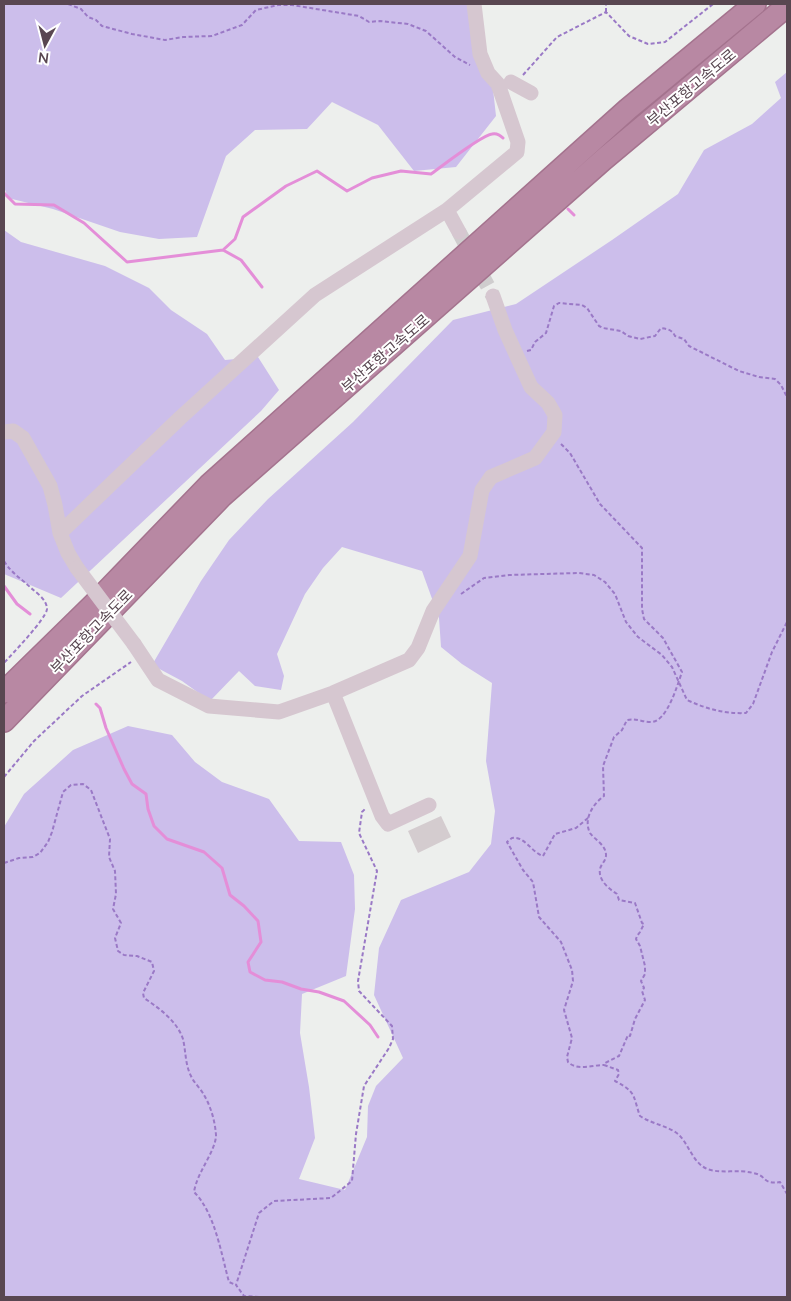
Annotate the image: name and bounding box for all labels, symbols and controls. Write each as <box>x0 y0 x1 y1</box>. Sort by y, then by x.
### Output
north arrow <box>20 20 70 70</box>
street label: 부산포항고속도로 <box>643 45 739 129</box>
text: N <box>37 49 50 67</box>
street label: 부산포항고속도로 <box>337 310 433 396</box>
street label: 부산포항고속도로 <box>46 585 136 677</box>

